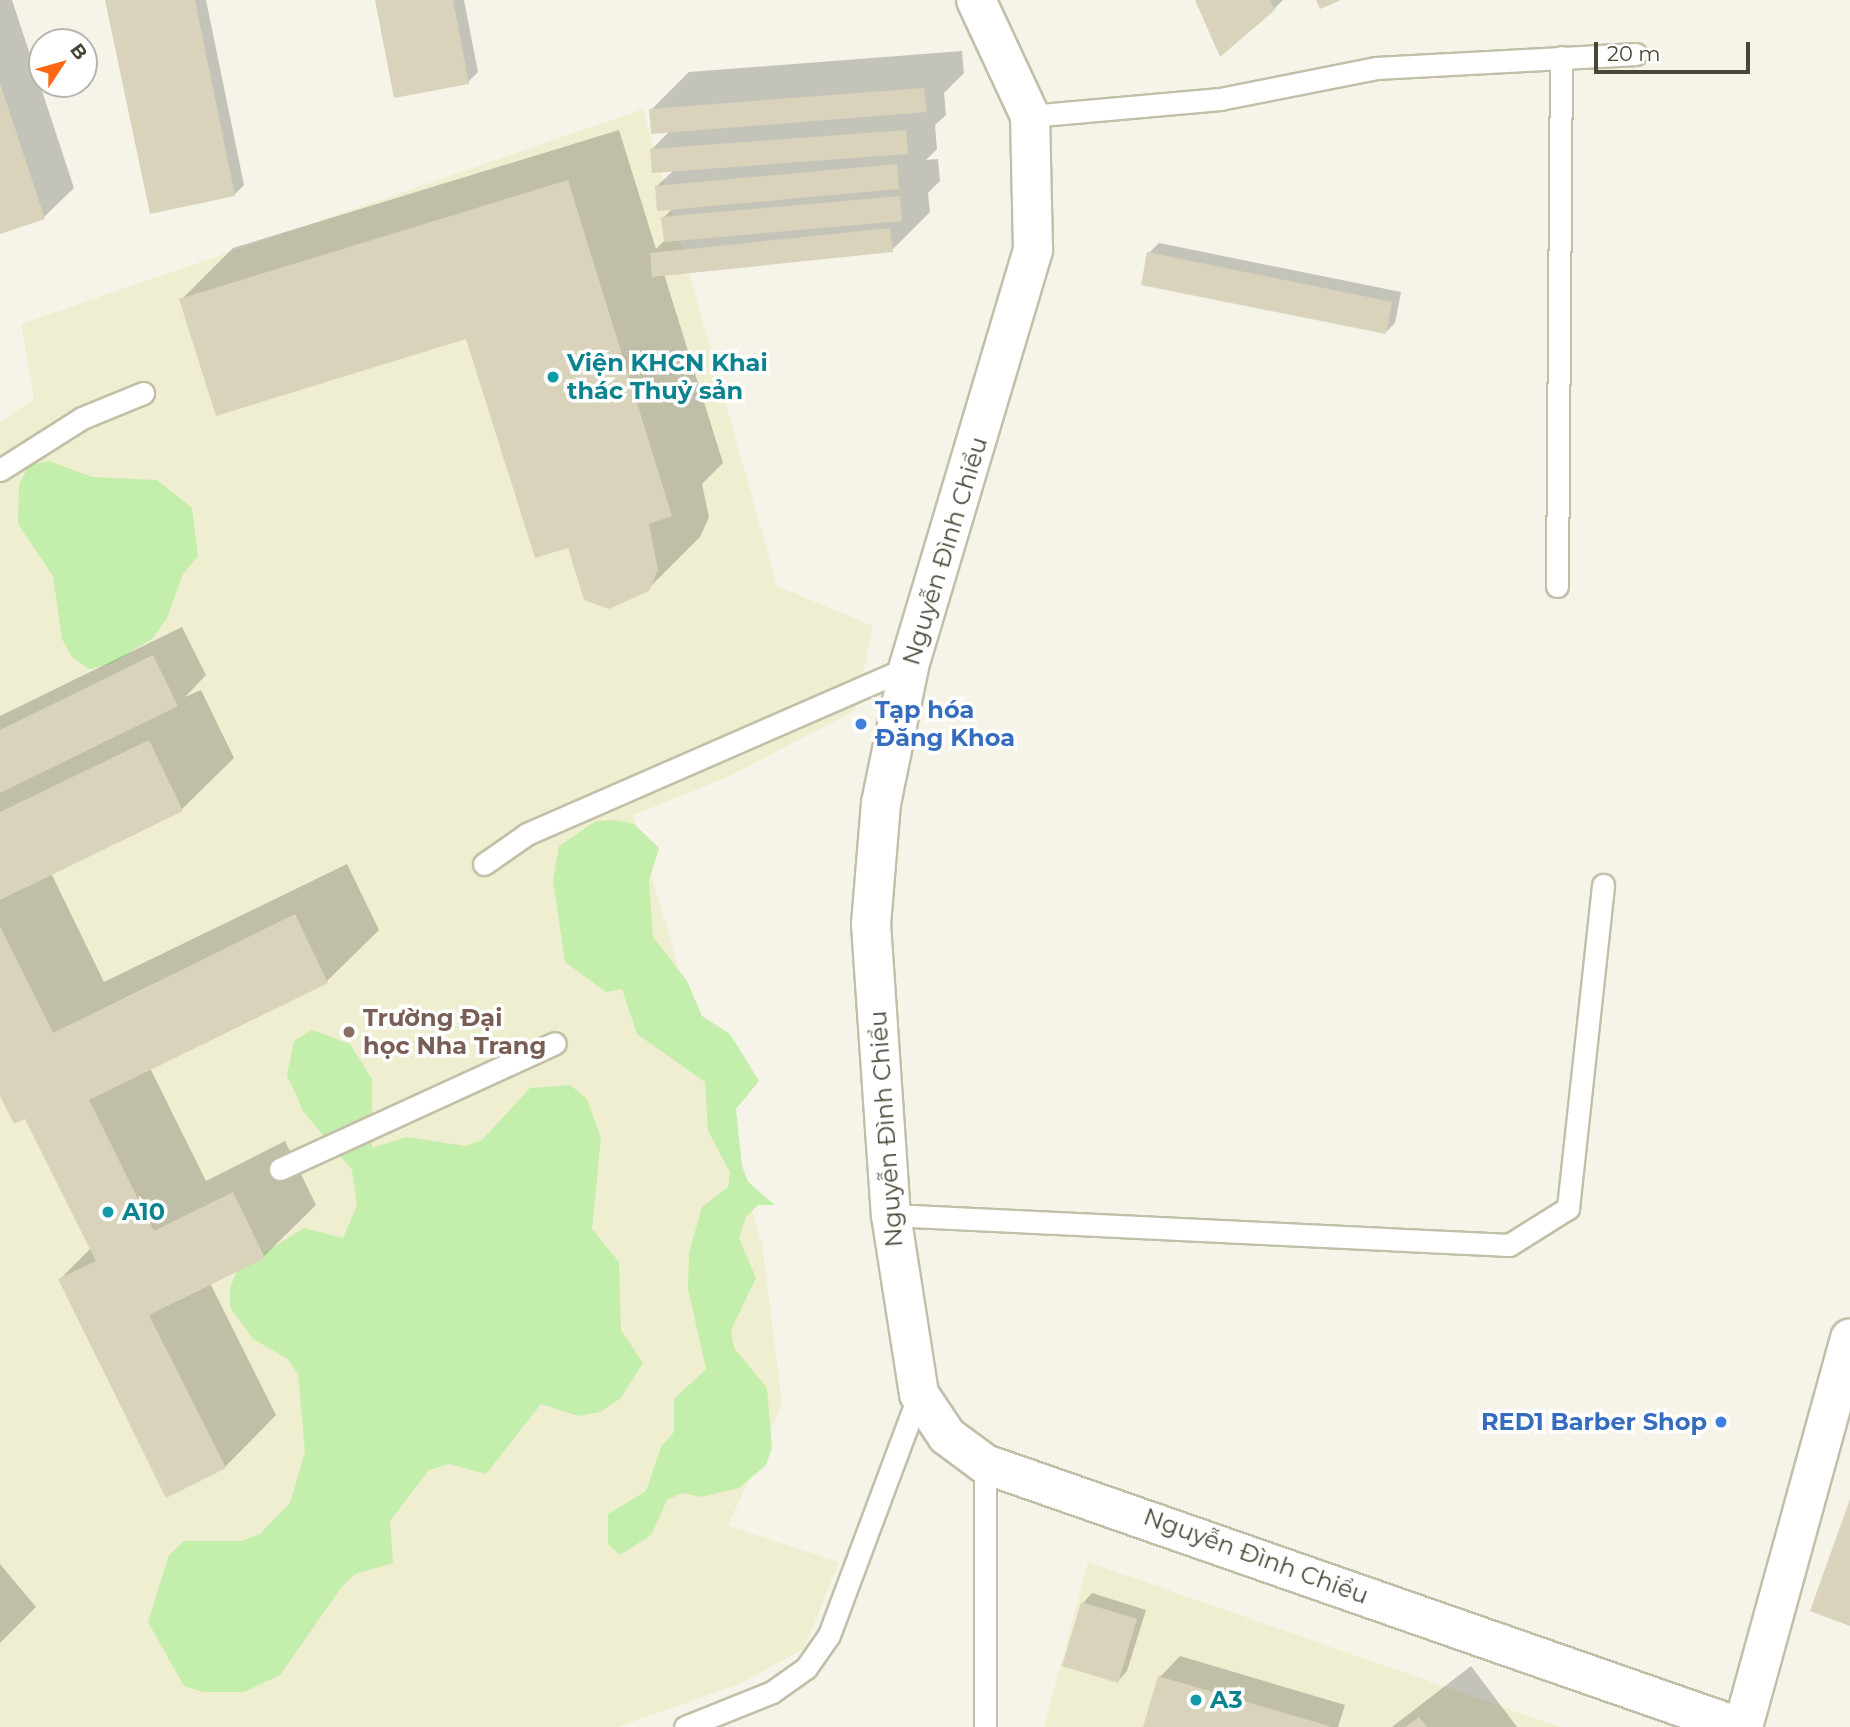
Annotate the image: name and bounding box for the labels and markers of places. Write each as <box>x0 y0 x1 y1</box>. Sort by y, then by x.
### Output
place label: Viện KHCN Khai thác Thuỷ sản <box>567 349 768 405</box>
marker: Viện KHCN Khai thác Thuỷ sản <box>545 369 561 385</box>
place label: Tạp hóa Đăng Khoa <box>875 696 1015 752</box>
marker: Tạp hóa Đăng Khoa <box>853 716 869 732</box>
place label: Trường Đại học Nha Trang <box>363 1004 546 1060</box>
marker: Trường Đại học Nha Trang <box>341 1024 357 1040</box>
place label: A10 <box>122 1198 165 1226</box>
marker: A10 <box>100 1204 116 1220</box>
place label: RED1 Barber Shop <box>1481 1408 1707 1436</box>
marker: RED1 Barber Shop <box>1713 1414 1729 1430</box>
place label: A3 <box>1210 1686 1243 1714</box>
marker: A3 <box>1188 1692 1204 1708</box>

